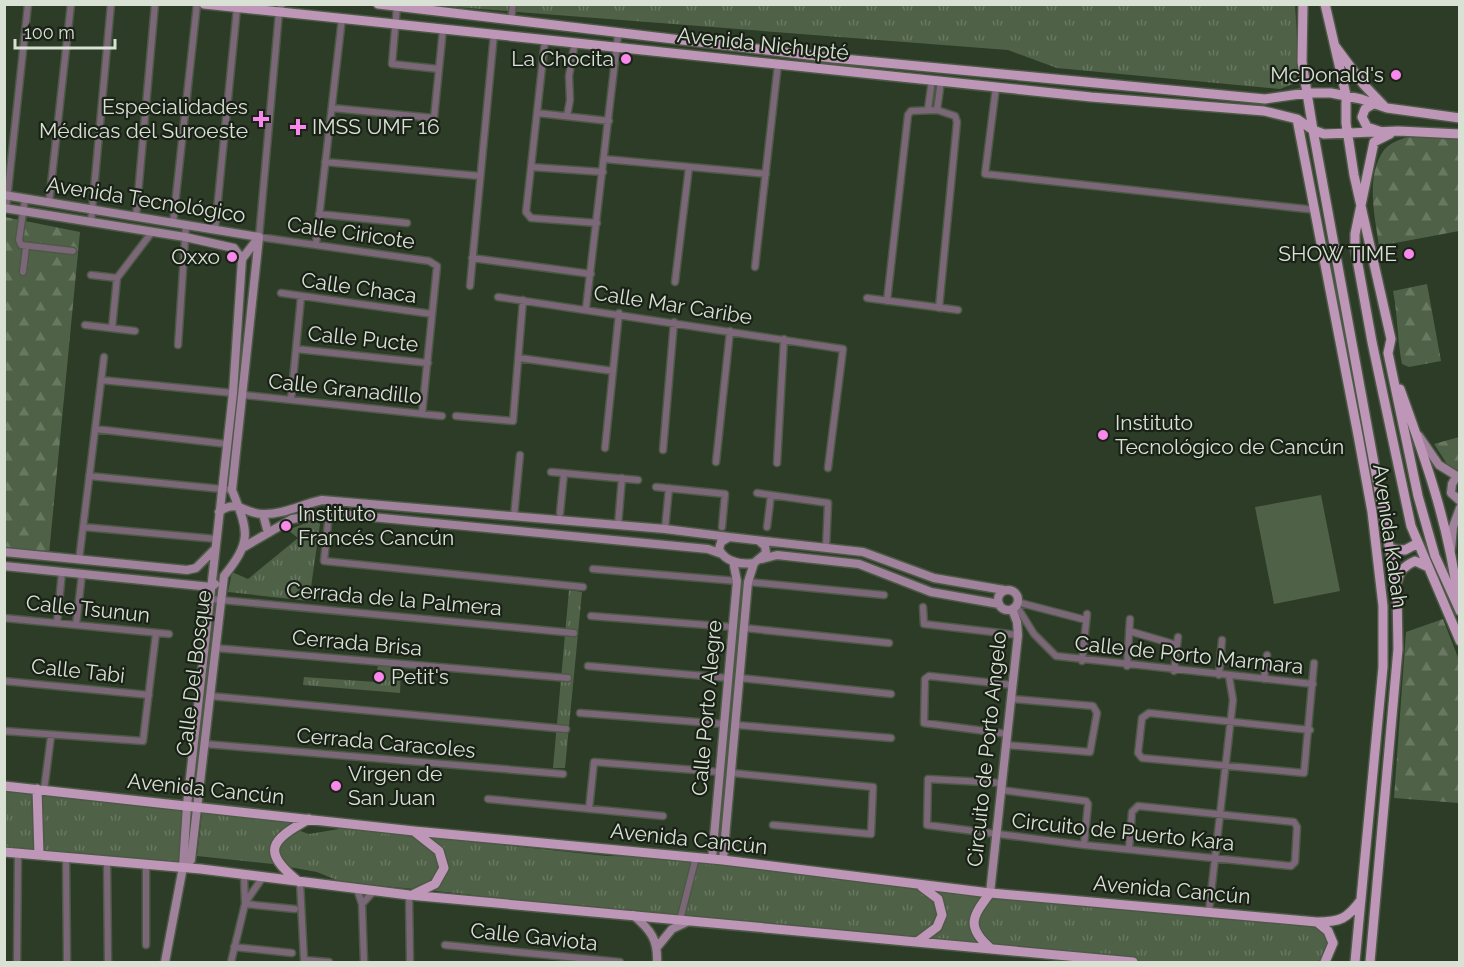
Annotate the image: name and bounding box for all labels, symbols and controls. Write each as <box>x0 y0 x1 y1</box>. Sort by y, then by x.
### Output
scale bar <box>15 12 116 50</box>
text: 100 m <box>24 22 75 43</box>
street label: Avenida Nichupté <box>676 22 850 65</box>
place label: La Chocita <box>511 46 614 71</box>
marker: La Chocita <box>619 52 633 66</box>
place label: McDonald's <box>1270 62 1384 87</box>
marker: McDonald's <box>1389 68 1403 82</box>
place label: Especialidades Médicas del Suroeste <box>39 94 248 143</box>
marker: Especialidades Médicas del Suroeste <box>252 110 270 128</box>
place label: IMSS UMF 16 <box>312 114 440 139</box>
marker: IMSS UMF 16 <box>289 118 307 136</box>
street label: Avenida Tecnológico <box>45 171 248 228</box>
street label: Calle Ciricote <box>286 211 417 254</box>
place label: SHOW TIME <box>1278 241 1397 266</box>
place label: Oxxo <box>171 244 220 269</box>
marker: SHOW TIME <box>1402 247 1416 261</box>
marker: Oxxo <box>225 250 239 264</box>
street label: Calle Chaca <box>300 267 418 308</box>
street label: Calle Mar Caribe <box>592 280 754 329</box>
street label: Calle Pucte <box>306 320 420 357</box>
street label: Calle Granadillo <box>267 368 423 409</box>
place label: Instituto Tecnológico de Cancún <box>1115 410 1344 459</box>
marker: Instituto Tecnológico de Cancún <box>1096 428 1110 442</box>
street label: Avenida Kabah <box>1368 462 1413 609</box>
place label: Instituto Francés Cancún <box>298 501 454 550</box>
marker: Instituto Francés Cancún <box>279 519 293 533</box>
street label: Cerrada de la Palmera <box>285 577 503 620</box>
street label: Calle Del Bosque <box>171 588 216 757</box>
street label: Calle Tsunun <box>25 590 151 627</box>
street label: Calle Porto Alegre <box>686 619 727 797</box>
street label: Cerrada Brisa <box>291 624 423 661</box>
street label: Circuito de Porto Angelo <box>962 630 1011 868</box>
street label: Calle de Porto Marmara <box>1073 630 1305 679</box>
street label: Calle Tabi <box>30 653 126 688</box>
place label: Petit's <box>391 664 449 689</box>
marker: Petit's <box>372 670 386 684</box>
street label: Cerrada Caracoles <box>296 722 477 763</box>
place label: Virgen de San Juan <box>348 761 442 810</box>
street label: Avenida Cancún <box>126 768 286 809</box>
marker: Virgen de San Juan <box>329 779 343 793</box>
street label: Circuito de Puerto Kara <box>1011 807 1236 856</box>
street label: Avenida Cancún <box>609 818 769 859</box>
street label: Avenida Cancún <box>1092 870 1252 909</box>
street label: Calle Gaviota <box>469 917 599 956</box>

